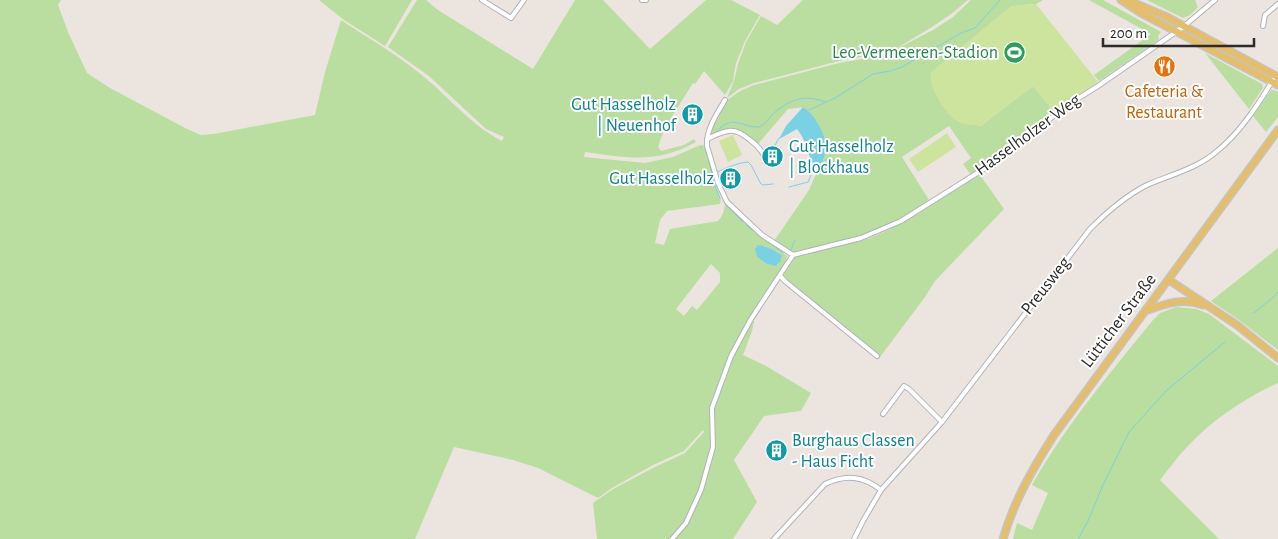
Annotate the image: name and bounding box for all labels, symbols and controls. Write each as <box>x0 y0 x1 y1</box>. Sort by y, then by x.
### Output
scale bar <box>1103 15 1254 47</box>
text: 200 m <box>1110 26 1147 41</box>
sports icon: Leo-Vermeeren-Stadion <box>1002 41 1026 65</box>
place label: Leo-Vermeeren-Stadion <box>832 44 998 62</box>
restaurant icon: Cafeteria & Restaurant <box>1152 55 1176 79</box>
place label: Cafeteria & Restaurant <box>1125 83 1204 122</box>
street label: Hasselholzer Weg <box>972 91 1084 179</box>
place label: Gut Hasselholz | Neuenhof <box>571 96 678 136</box>
building icon: Gut Hasselholz | Neuenhof <box>680 103 704 127</box>
place label: Gut Hasselholz | Blockhaus <box>789 138 894 178</box>
building icon: Gut Hasselholz | Blockhaus <box>761 145 785 169</box>
building icon: Gut Hasselholz <box>718 167 742 191</box>
place label: Gut Hasselholz <box>609 170 714 188</box>
street label: Preusweg <box>1018 254 1074 318</box>
street label: Lütticher Straße <box>1078 271 1160 371</box>
place label: Burghaus Classen - Haus Ficht <box>792 432 915 471</box>
building icon: Burghaus Classen - Haus Ficht <box>764 439 788 463</box>

